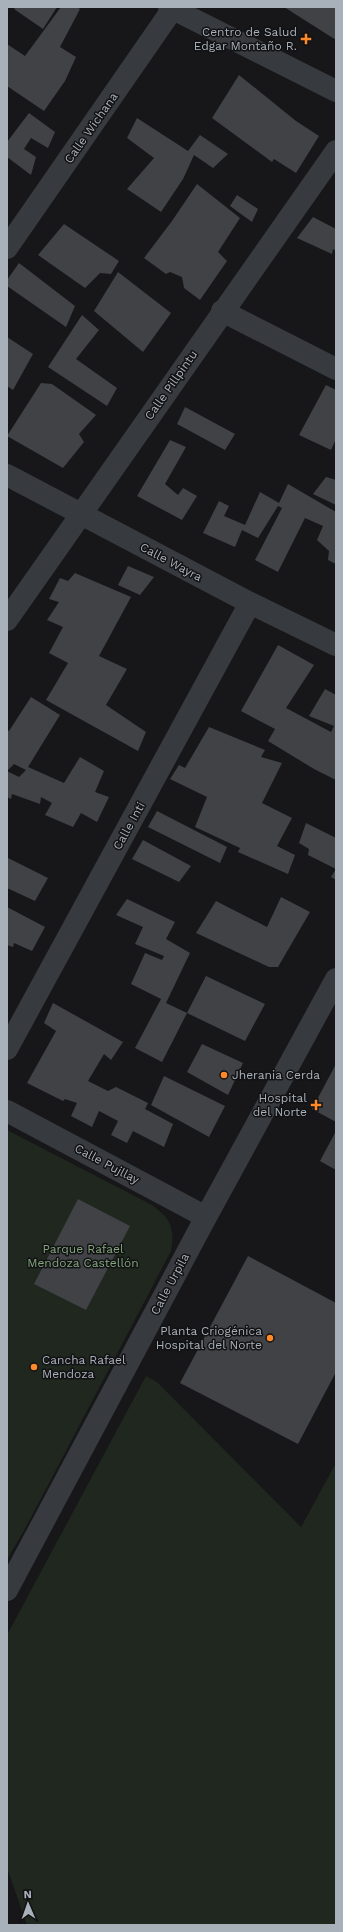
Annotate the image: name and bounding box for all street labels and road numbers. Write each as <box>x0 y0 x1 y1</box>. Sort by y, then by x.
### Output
street label: Calle Wichana <box>61 90 121 166</box>
street label: Calle Pillpintu <box>142 348 200 422</box>
street label: Calle Wayra <box>138 540 205 584</box>
street label: Calle Inti <box>110 800 148 852</box>
street label: Calle Pujllay <box>72 1141 142 1187</box>
street label: Calle Urpila <box>148 1251 192 1317</box>

